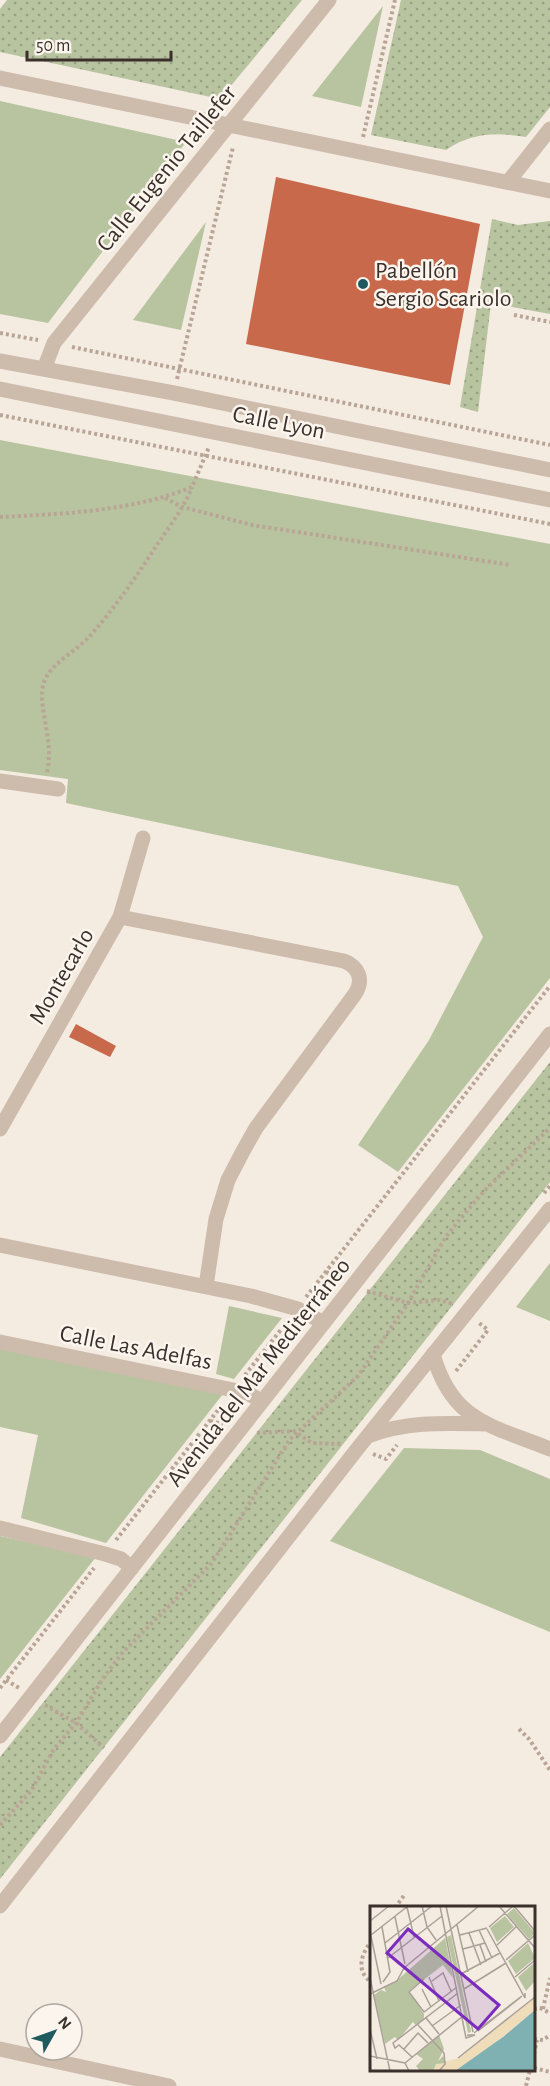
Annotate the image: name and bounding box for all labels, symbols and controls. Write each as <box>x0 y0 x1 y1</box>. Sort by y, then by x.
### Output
scale bar <box>27 24 171 62</box>
text: 50 m <box>36 37 70 55</box>
street label: Calle Eugenio Taillefer <box>93 81 241 256</box>
place label: Pabellón Sergio Scariolo <box>375 259 512 311</box>
marker: Pabellón Sergio Scariolo <box>356 277 370 291</box>
street label: Calle Lyon <box>231 402 327 444</box>
street label: Montecarlo <box>25 925 99 1028</box>
street label: Avenida del Mar Mediterráneo <box>162 1254 355 1491</box>
street label: Calle Las Adelfas <box>58 1321 214 1374</box>
inset map <box>370 1906 535 2071</box>
north arrow <box>24 2002 84 2062</box>
text: N <box>55 2014 74 2032</box>

